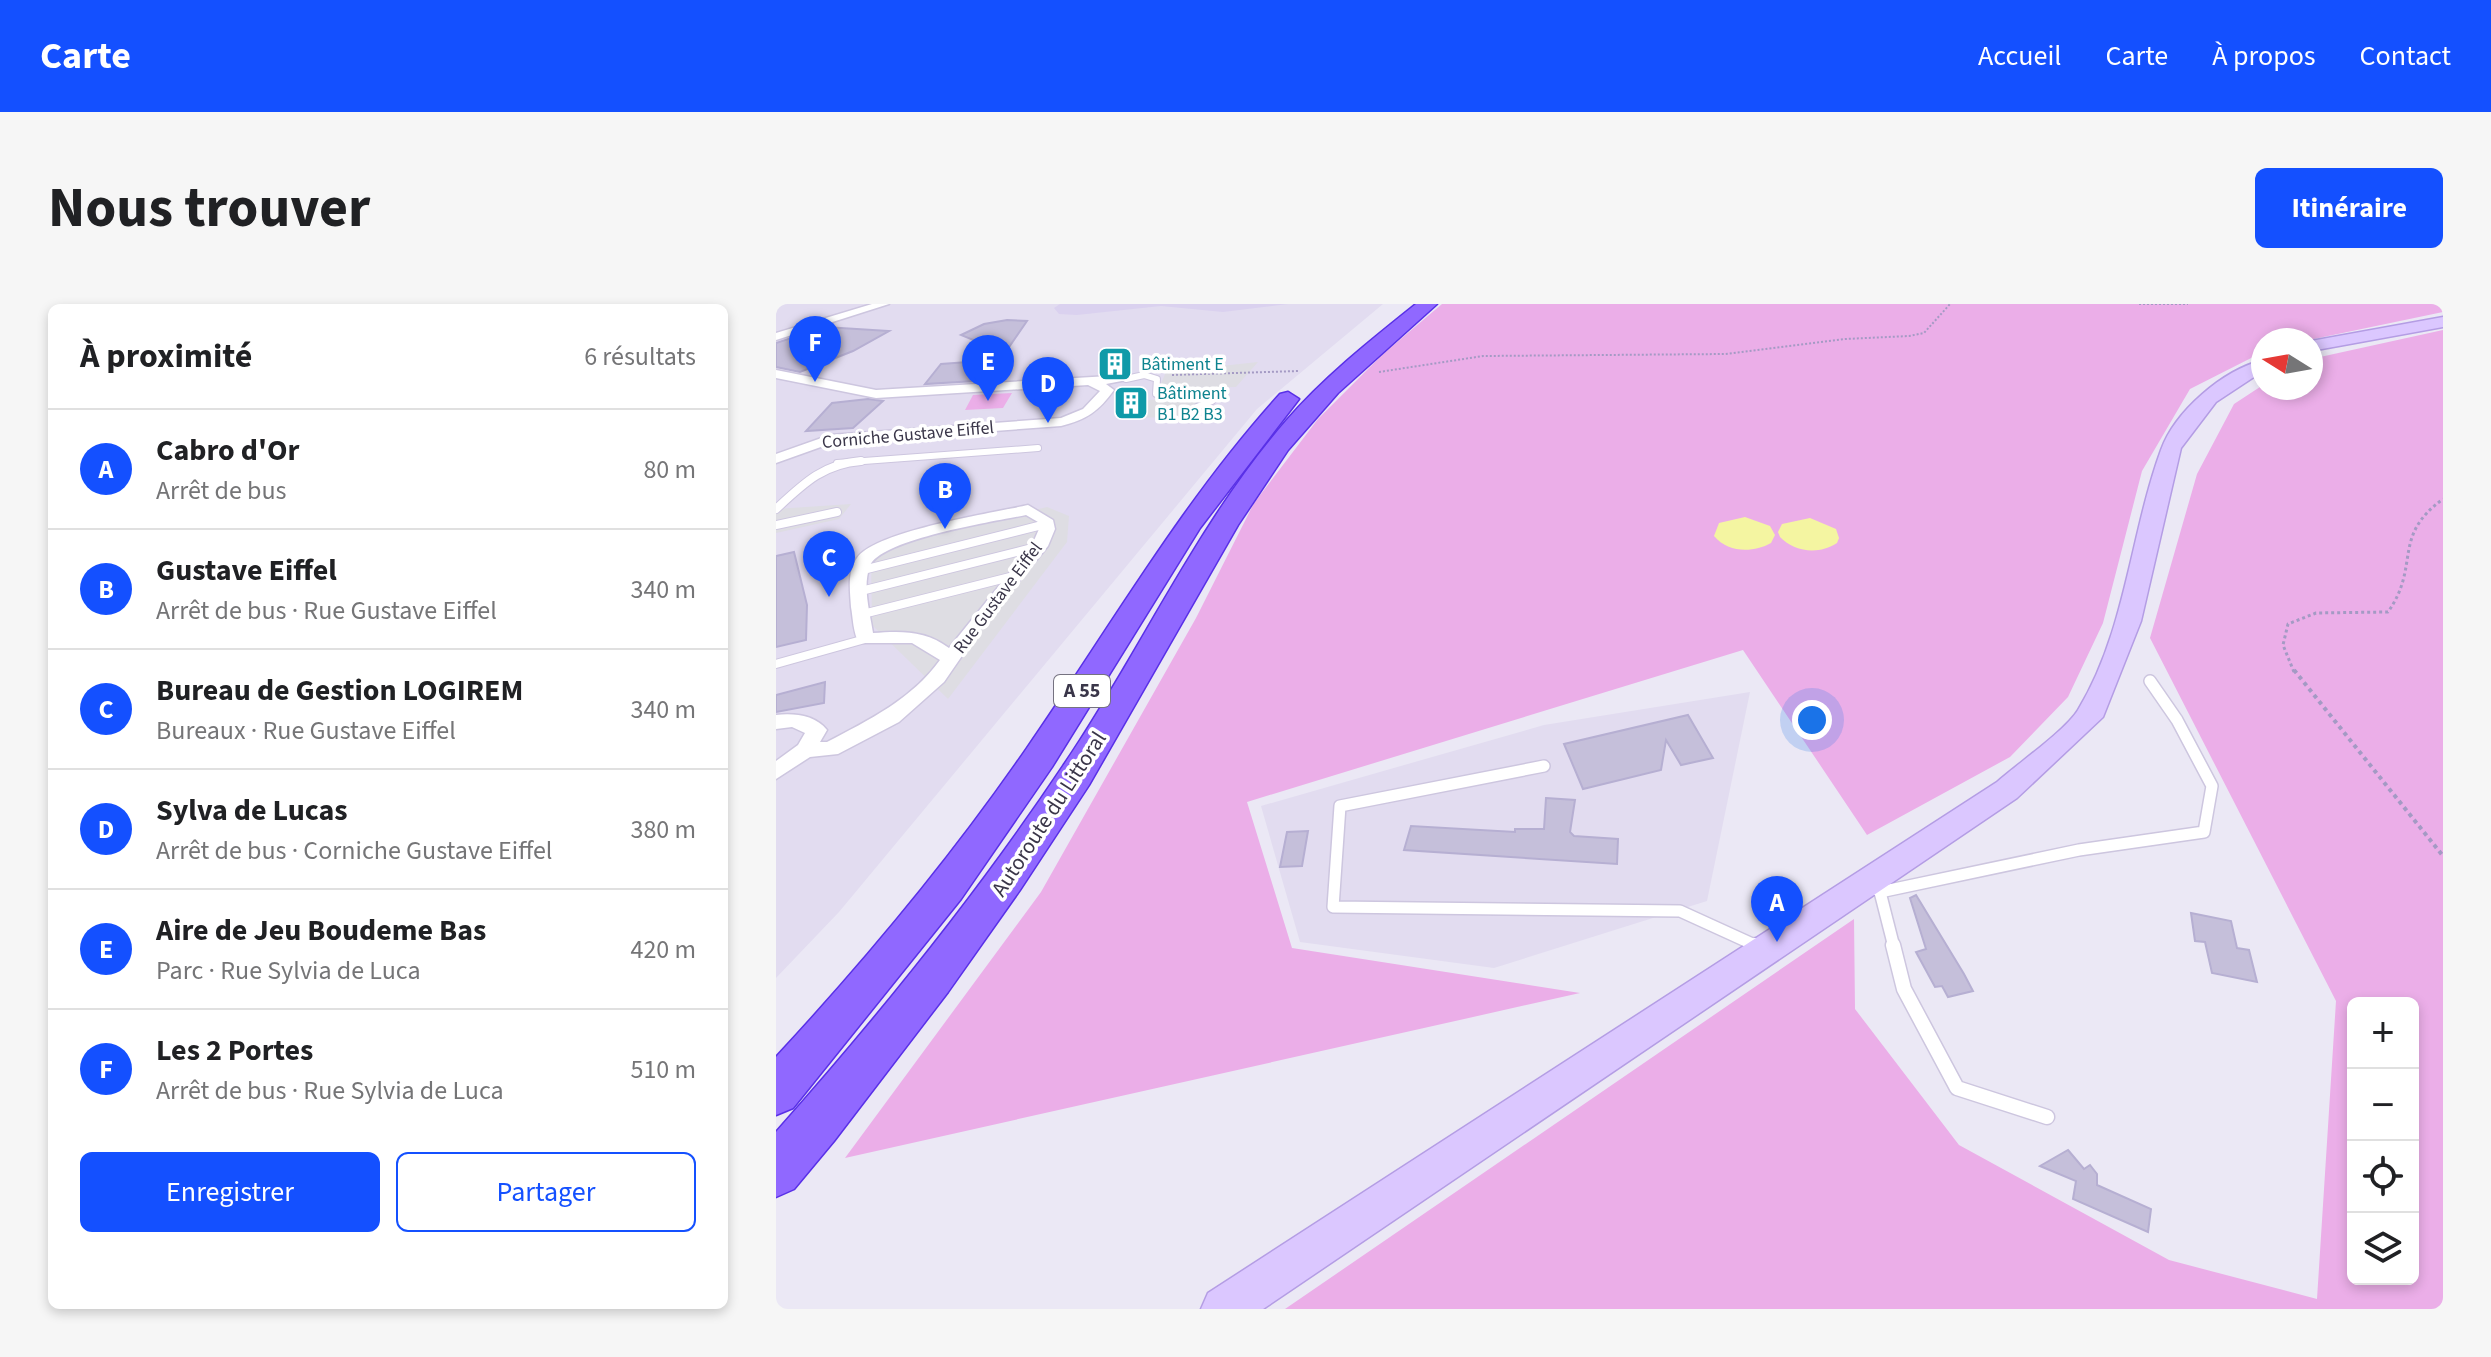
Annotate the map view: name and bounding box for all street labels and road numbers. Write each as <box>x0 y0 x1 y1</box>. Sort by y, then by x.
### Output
street label: Corniche Gustave Eiffel <box>821 415 995 455</box>
street label: Rue Gustave Eiffel <box>948 537 1048 659</box>
road number: A 55 <box>1054 675 1110 707</box>
street label: Autoroute du Littoral <box>984 725 1114 903</box>

